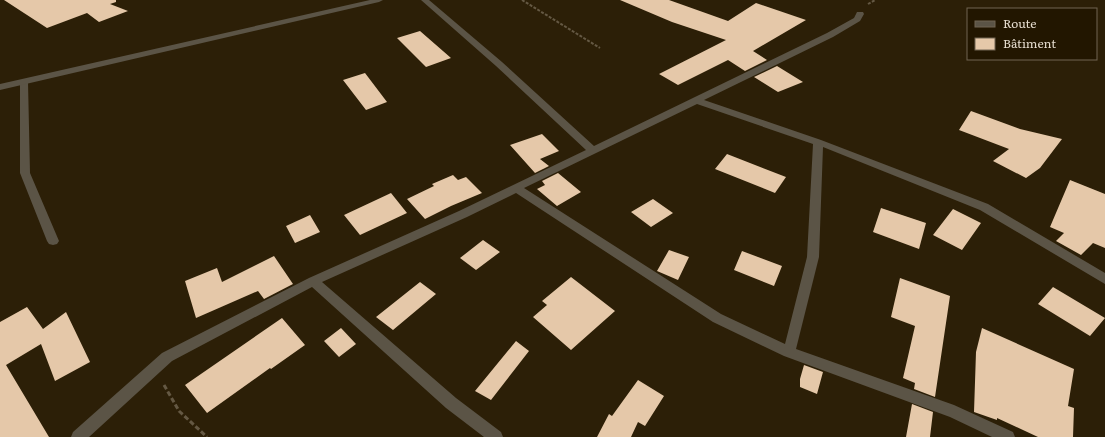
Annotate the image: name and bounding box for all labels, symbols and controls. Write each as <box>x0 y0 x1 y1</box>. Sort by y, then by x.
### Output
legend <box>967 8 1097 60</box>
text: Route <box>1003 14 1037 32</box>
text: Bâtiment <box>1003 34 1056 52</box>

